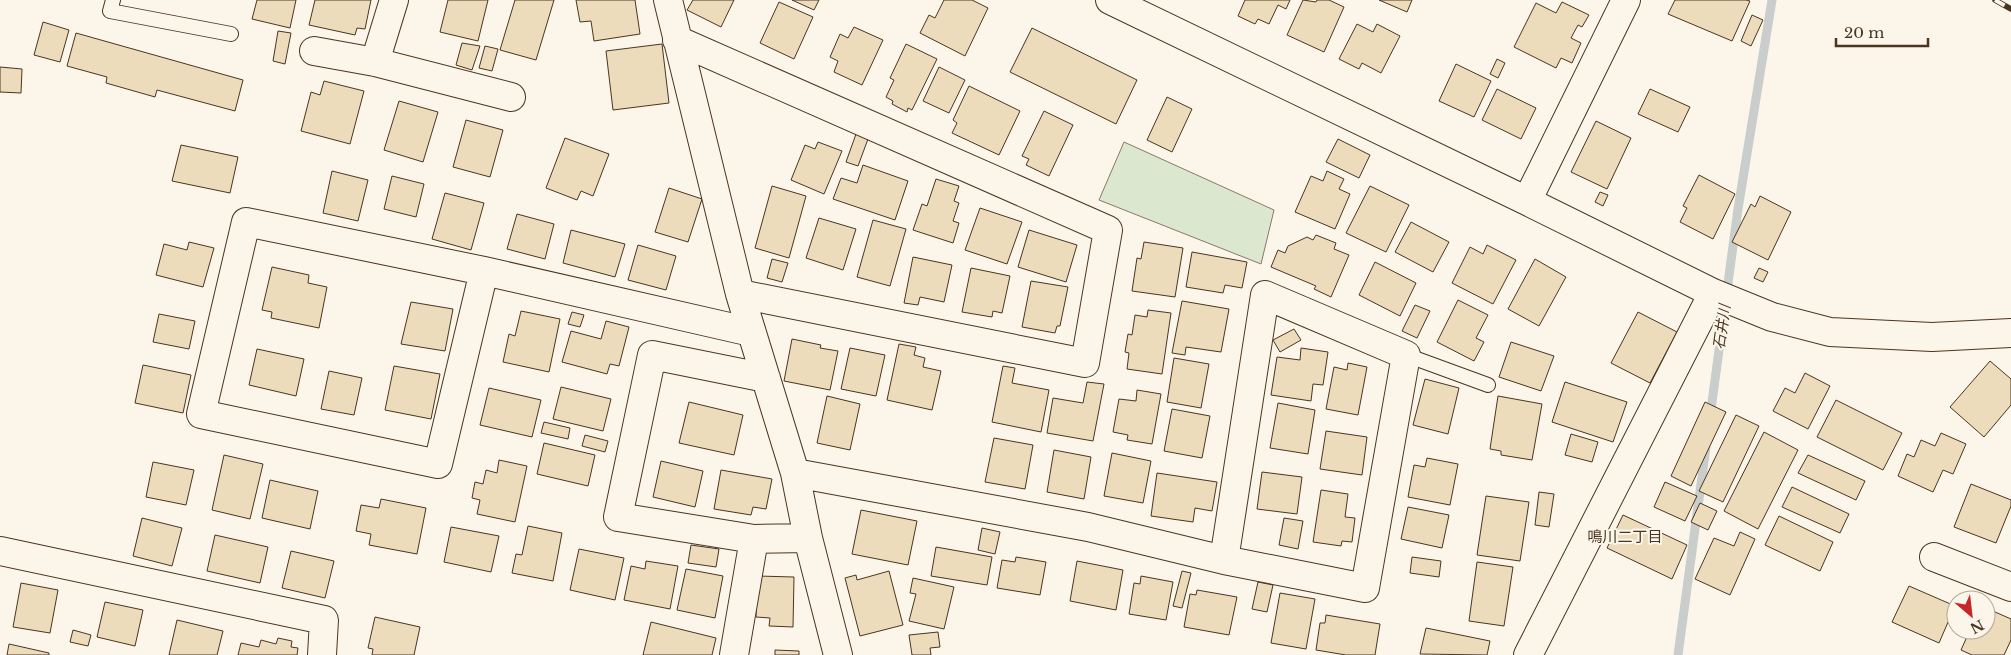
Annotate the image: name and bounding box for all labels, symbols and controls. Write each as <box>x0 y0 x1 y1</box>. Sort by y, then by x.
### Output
scale bar <box>1836 15 1928 47</box>
text: 20 m <box>1844 23 1884 42</box>
water label: 石井川 <box>1709 301 1734 351</box>
district label: 鳴川二丁目 <box>1587 527 1663 546</box>
north arrow <box>1946 590 1996 640</box>
text: N <box>1967 615 1987 638</box>

